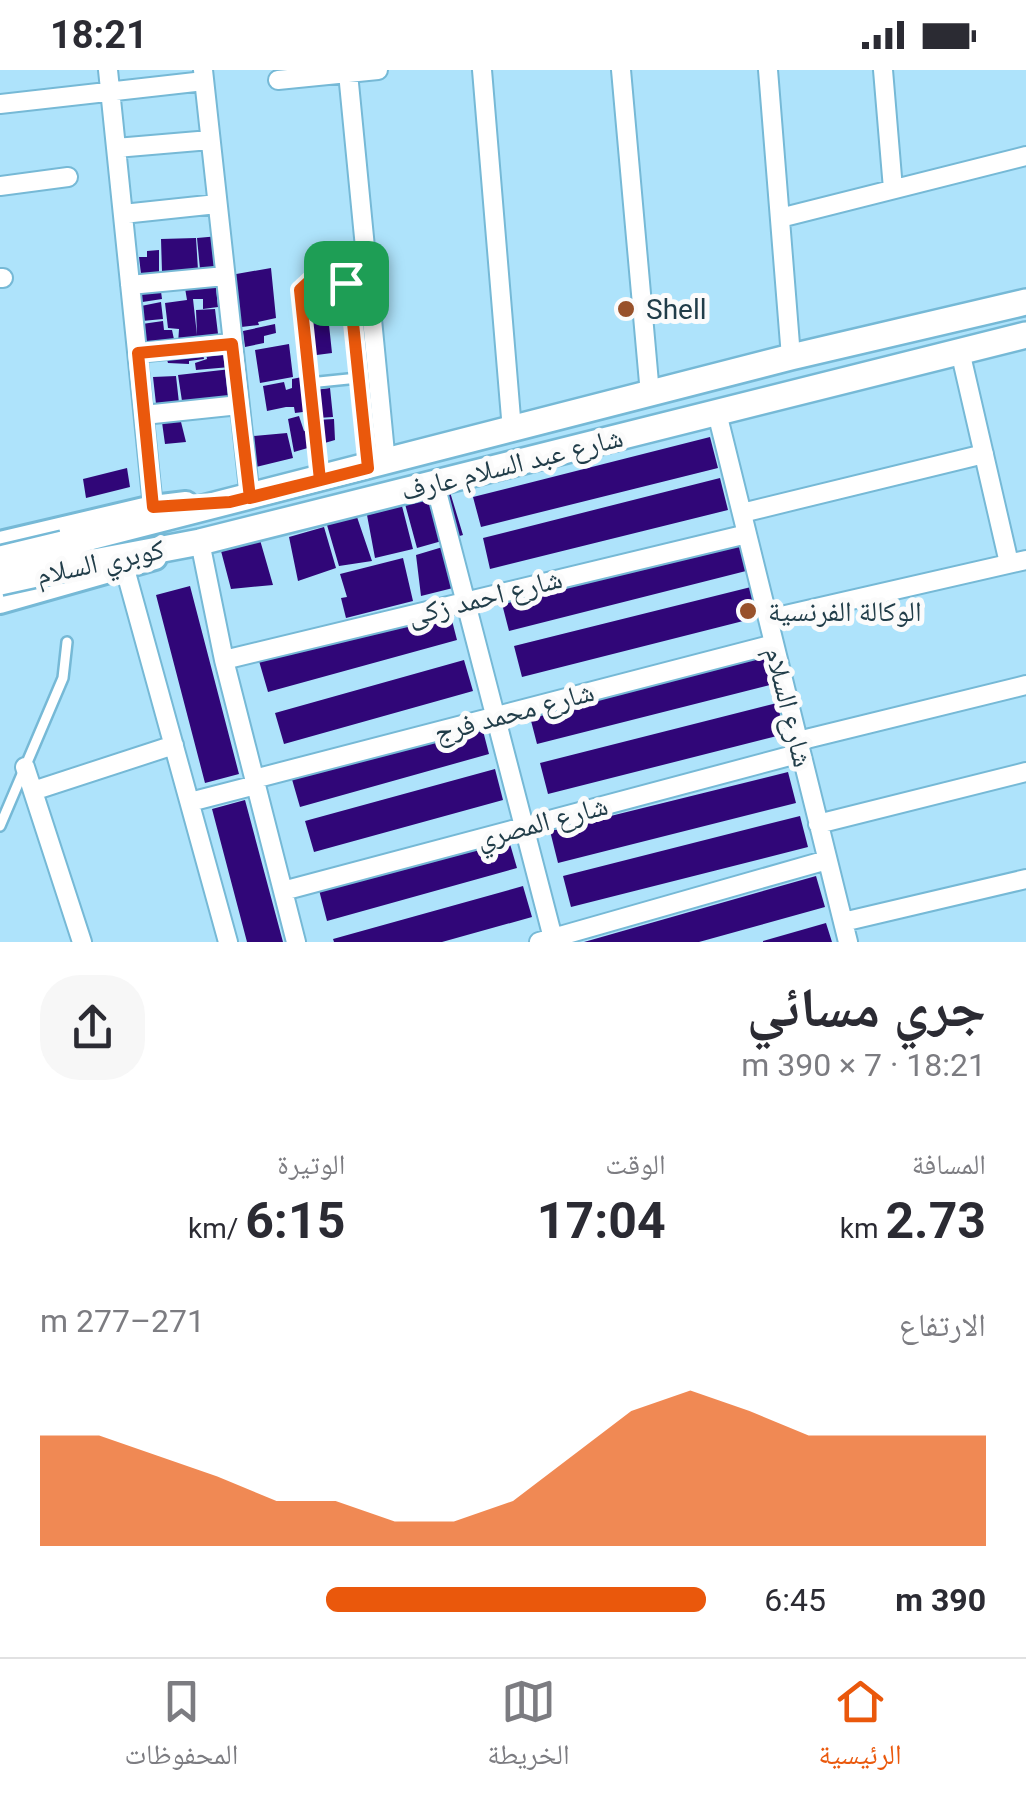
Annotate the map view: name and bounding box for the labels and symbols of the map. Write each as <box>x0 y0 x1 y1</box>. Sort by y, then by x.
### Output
pin <box>304 241 389 326</box>
place label: Shell <box>646 293 707 326</box>
marker: Shell <box>615 298 637 320</box>
street label: شارع عبد السلام عارف <box>398 420 627 509</box>
street label: كوبري السلام <box>33 532 169 598</box>
street label: شارع احمد زكى <box>404 562 566 633</box>
place label: الوكالة الفرنسية <box>768 595 922 628</box>
marker: الوكالة الفرنسية <box>737 600 759 622</box>
street label: شارع السلام <box>756 644 820 771</box>
street label: شارع محمد فرج <box>430 675 598 750</box>
street label: شارع المصري <box>473 789 613 861</box>

